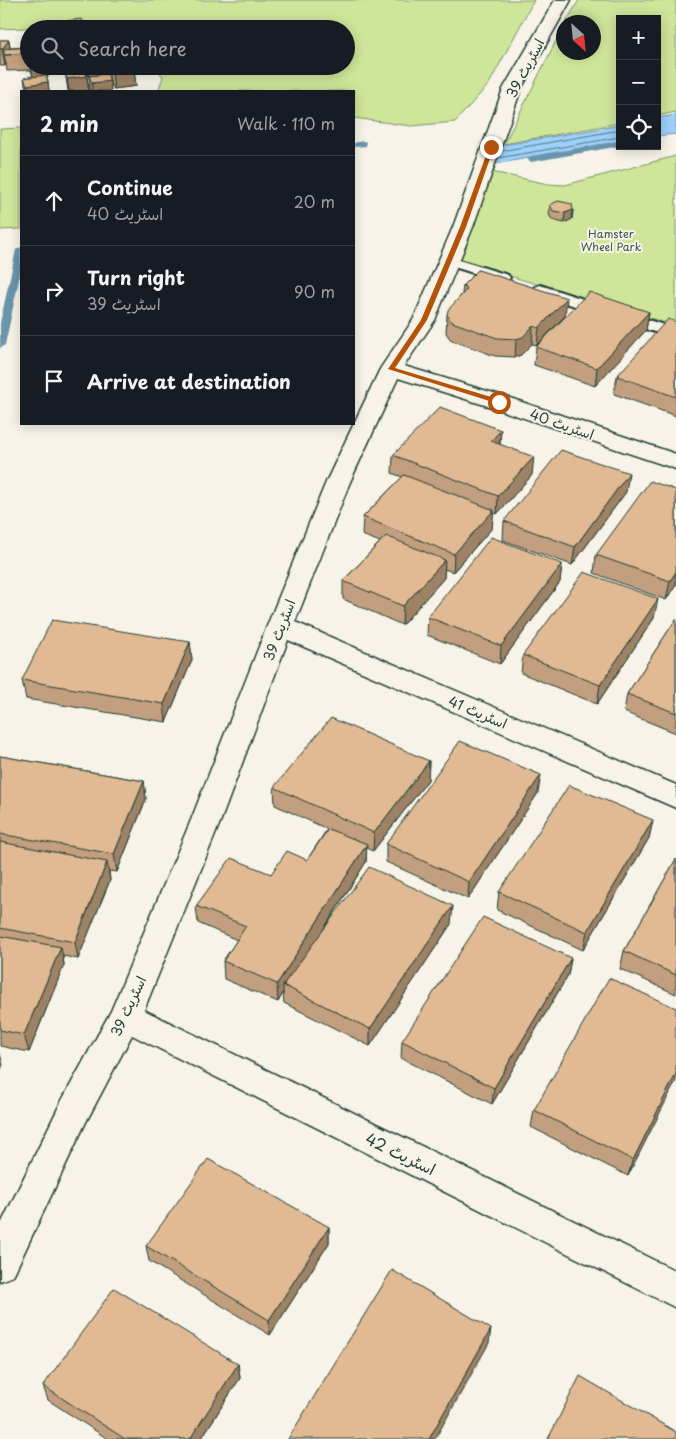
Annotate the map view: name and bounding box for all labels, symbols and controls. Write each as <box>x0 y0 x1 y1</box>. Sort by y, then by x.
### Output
north arrow <box>556 15 601 60</box>
map controls <box>616 15 661 150</box>
button: + <box>616 15 661 60</box>
search box <box>20 20 355 75</box>
icon: search <box>38 34 66 62</box>
text: Search here <box>78 34 187 62</box>
street label: اسٹریٹ 39 <box>501 35 549 101</box>
button: − <box>616 60 661 105</box>
button: locate <box>616 105 661 150</box>
text: 2 min <box>40 107 99 139</box>
text: Walk · 110 m <box>237 111 335 135</box>
route end <box>480 136 503 159</box>
text: Continue <box>87 173 173 201</box>
icon: ahead <box>40 187 68 215</box>
text: 20 m <box>294 189 335 213</box>
text: اسٹریٹ 40 <box>87 201 163 225</box>
park label: Hamster Wheel Park <box>581 225 642 255</box>
text: Turn right <box>87 263 185 291</box>
icon: right <box>40 277 68 305</box>
text: 90 m <box>294 279 335 303</box>
text: اسٹریٹ 39 <box>87 291 161 315</box>
icon: arrive <box>40 367 68 395</box>
text: Arrive at destination <box>87 367 291 395</box>
route start <box>488 391 511 414</box>
street label: اسٹریٹ 40 <box>527 403 597 445</box>
street label: اسٹریٹ 39 <box>258 596 300 664</box>
street label: اسٹریٹ 41 <box>445 690 511 734</box>
street label: اسٹریٹ 39 <box>105 972 151 1040</box>
street label: اسٹریٹ 42 <box>362 1126 440 1180</box>

